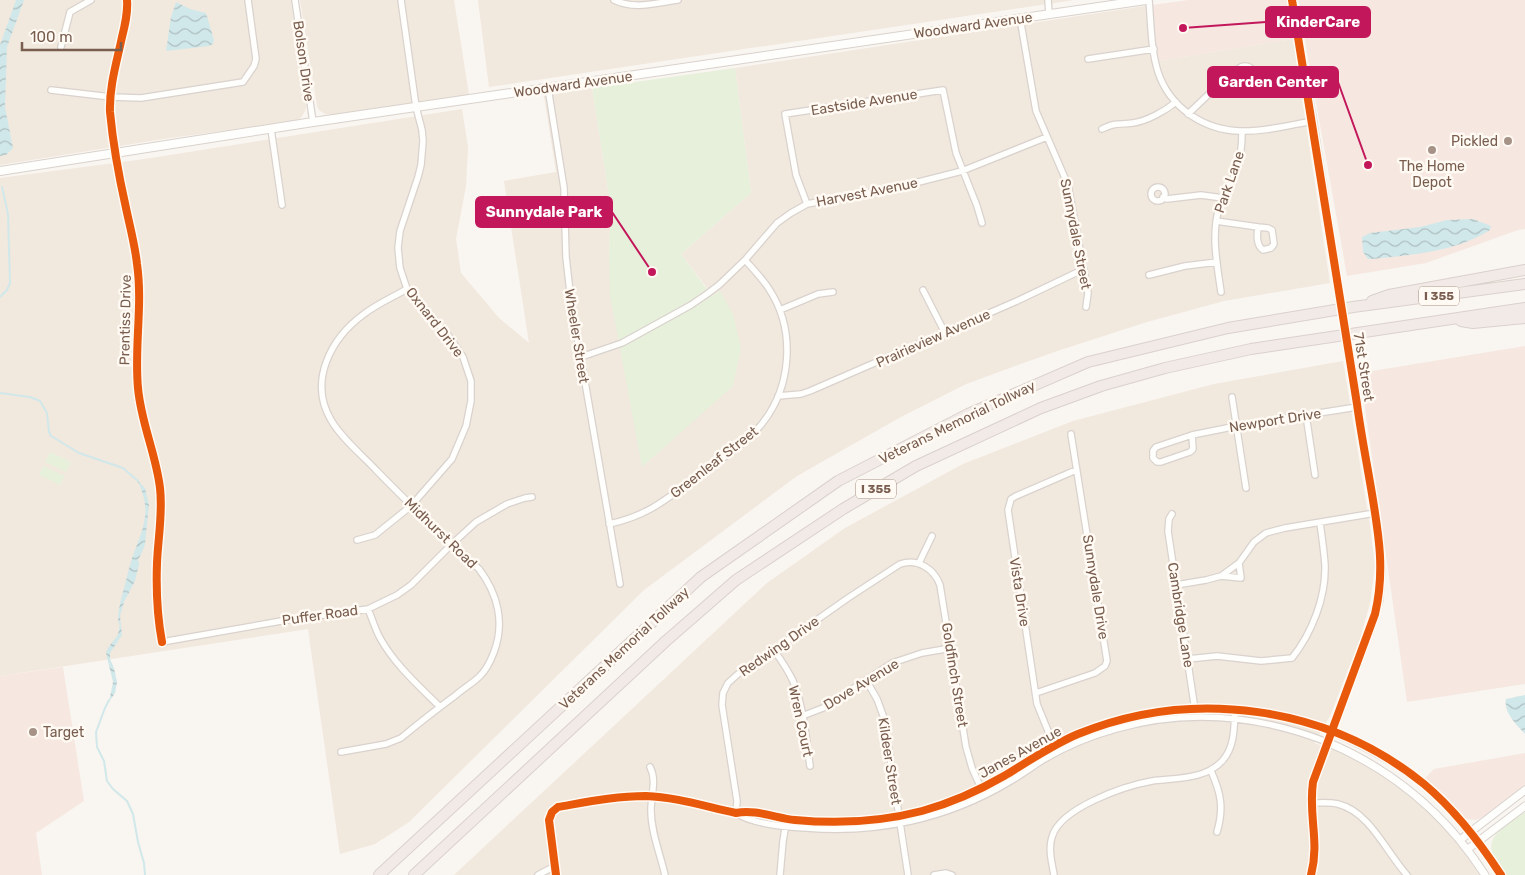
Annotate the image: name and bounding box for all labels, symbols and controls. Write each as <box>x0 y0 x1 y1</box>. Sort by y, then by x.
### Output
callout: KinderCare <box>1266 7 1370 37</box>
street label: Woodward Avenue <box>913 9 1034 42</box>
text: KinderCare <box>1276 13 1360 31</box>
street label: Bolson Drive <box>289 19 318 103</box>
scale bar <box>22 20 121 52</box>
text: 100 m <box>30 28 72 46</box>
callout: Garden Center <box>1208 67 1338 97</box>
street label: Woodward Avenue <box>513 68 634 101</box>
text: Garden Center <box>1218 73 1328 91</box>
street label: Eastside Avenue <box>810 86 919 119</box>
place label: Pickled <box>1451 133 1498 150</box>
marker: Pickled <box>1502 135 1514 147</box>
marker: The Home Depot <box>1426 144 1438 156</box>
street label: Park Lane <box>1211 149 1248 215</box>
place label: The Home Depot <box>1399 158 1465 191</box>
street label: Harvest Avenue <box>815 174 919 211</box>
street label: Sunnydale Street <box>1056 177 1095 291</box>
callout: Sunnydale Park <box>476 197 612 227</box>
text: Sunnydale Park <box>486 203 602 221</box>
street label: Prentiss Drive <box>116 274 135 365</box>
street label: Oxnard Drive <box>402 284 467 361</box>
road number: I 355 <box>1419 286 1459 306</box>
street label: Wheeler Street <box>561 288 592 385</box>
street label: Prairieview Avenue <box>873 306 993 371</box>
street label: 71st Street <box>1350 331 1377 403</box>
street label: Veterans Memorial Tollway <box>876 377 1038 468</box>
street label: Newport Drive <box>1228 405 1322 436</box>
street label: Greenleaf Street <box>667 423 762 502</box>
road number: I 355 <box>856 479 896 498</box>
street label: Midhurst Road <box>401 494 480 572</box>
street label: Sunnydale Drive <box>1079 534 1112 641</box>
street label: Vista Drive <box>1006 556 1033 628</box>
street label: Cambridge Lane <box>1164 561 1197 669</box>
street label: Veterans Memorial Tollway <box>556 583 693 713</box>
street label: Puffer Road <box>281 602 359 629</box>
street label: Redwing Drive <box>736 612 823 680</box>
street label: Goldfinch Street <box>938 622 971 729</box>
street label: Dove Avenue <box>821 655 902 714</box>
street label: Wren Court <box>785 684 816 759</box>
street label: Kildeer Street <box>874 716 905 806</box>
street label: Janes Avenue <box>976 723 1065 782</box>
place label: Target <box>43 724 85 741</box>
marker: Target <box>27 726 39 738</box>

